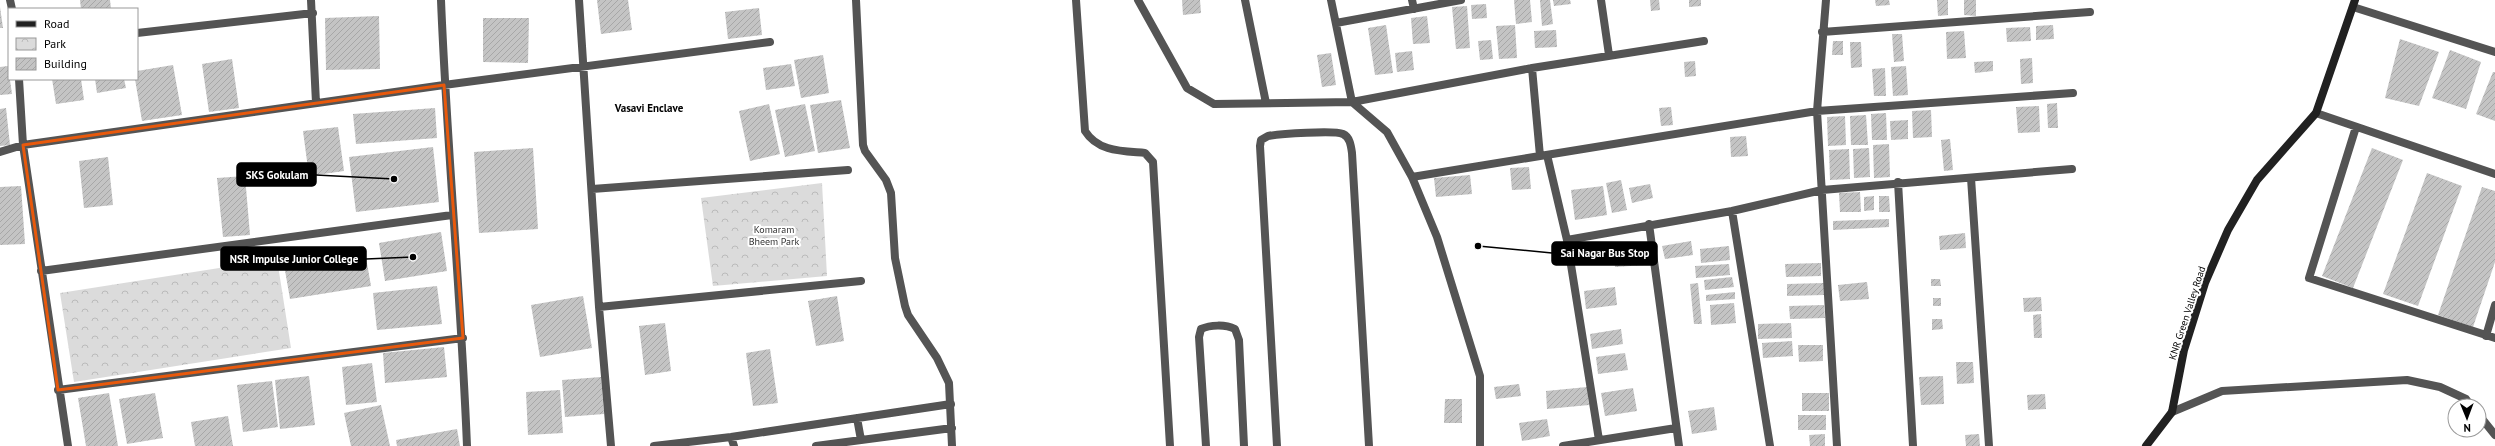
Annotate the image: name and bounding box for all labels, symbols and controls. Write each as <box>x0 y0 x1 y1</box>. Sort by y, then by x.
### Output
legend <box>8 8 138 80</box>
text: Road <box>44 16 69 31</box>
text: Park <box>44 36 66 51</box>
text: Building <box>44 56 87 71</box>
district label: Vasavi Enclave <box>614 101 684 115</box>
callout: SKS Gokulam <box>237 163 316 186</box>
text: SKS Gokulam <box>246 168 308 182</box>
park label: Komaram Bheem Park <box>749 223 799 248</box>
callout: Sai Nagar Bus Stop <box>1552 242 1657 265</box>
text: Sai Nagar Bus Stop <box>1560 246 1650 260</box>
callout: NSR Impulse Junior College <box>221 247 366 270</box>
text: NSR Impulse Junior College <box>230 252 359 266</box>
street label: KNR Green Valley Road <box>2166 264 2208 362</box>
north arrow <box>2447 398 2487 438</box>
text: N <box>2463 421 2471 435</box>

